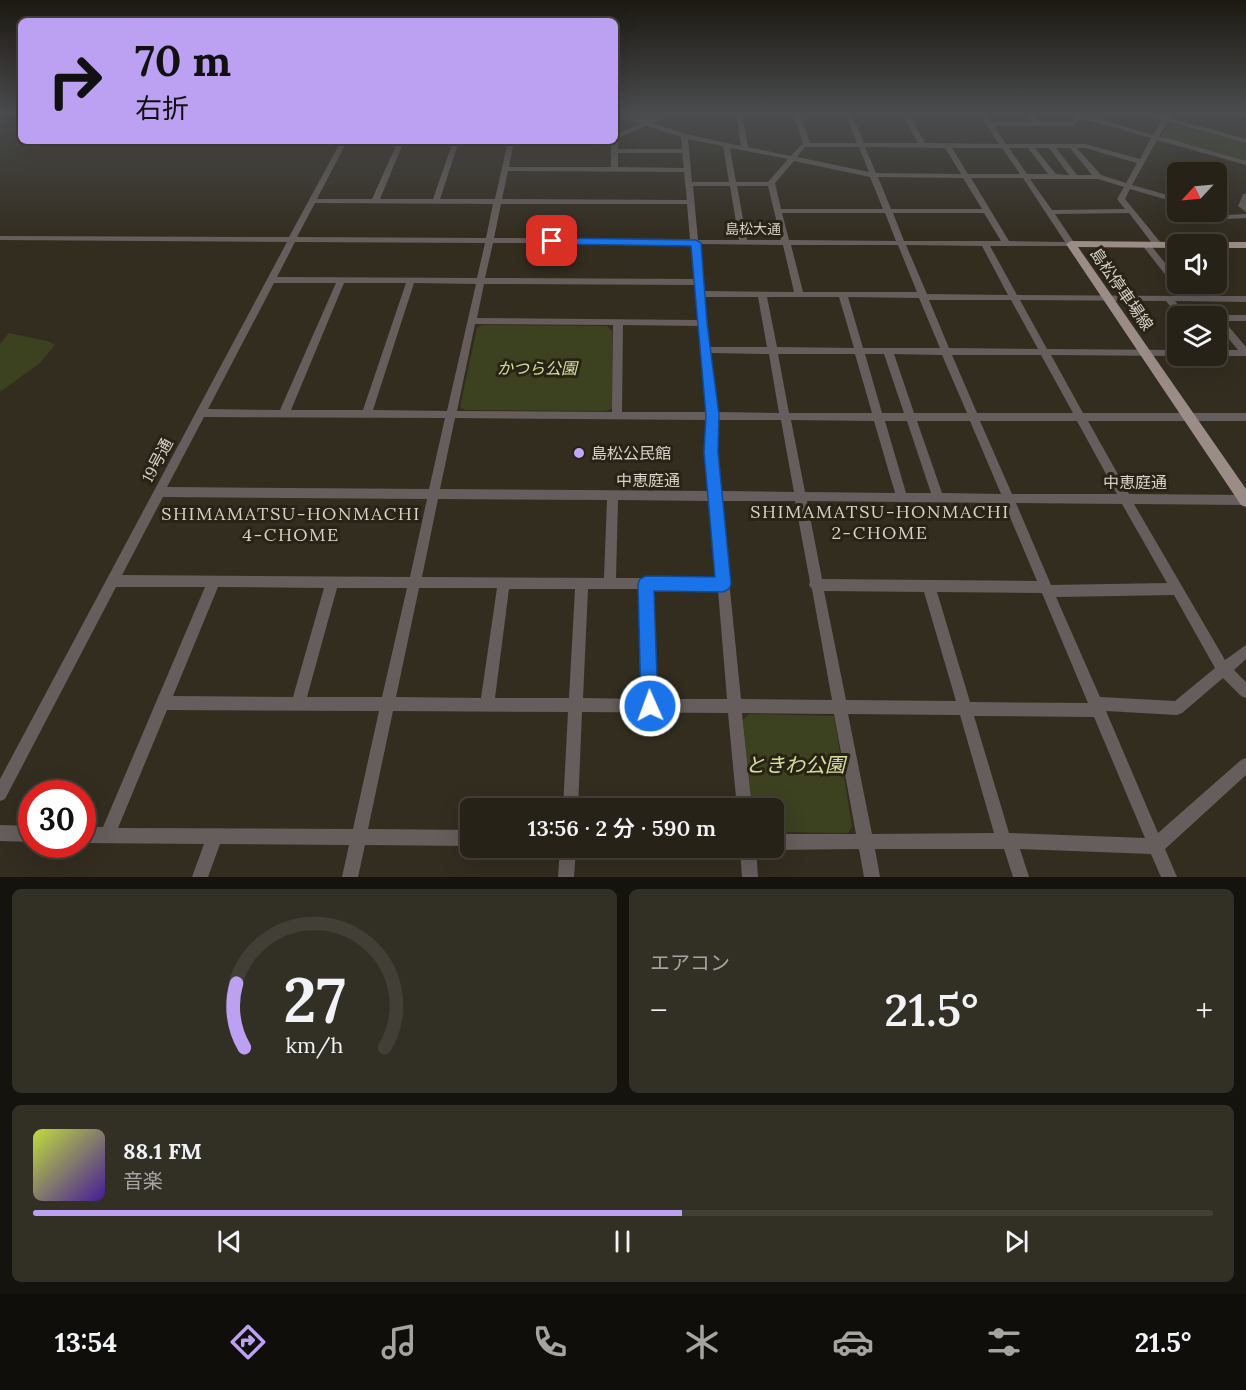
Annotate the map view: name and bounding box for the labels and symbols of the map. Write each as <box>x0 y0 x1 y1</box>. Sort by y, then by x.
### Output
north arrow <box>1167 162 1227 222</box>
pin <box>526 215 577 266</box>
street label: 島松大通 <box>725 220 781 238</box>
street label: 島松停車場線 <box>1086 244 1158 334</box>
park label: かつら公園 <box>497 358 579 378</box>
street label: 19号通 <box>137 435 177 485</box>
place label: 島松公民館 <box>591 443 671 463</box>
marker: 島松公民館 <box>572 446 586 460</box>
street label: 中恵庭通 <box>616 470 680 490</box>
street label: 中恵庭通 <box>1103 472 1167 492</box>
district label: SHIMAMATSU-HONMACHI 2-CHOME <box>750 500 1010 544</box>
district label: SHIMAMATSU-HONMACHI 4-CHOME <box>161 502 421 546</box>
position arrow <box>618 674 682 738</box>
park label: ときわ公園 <box>745 752 848 777</box>
speed limit sign: 30 <box>18 780 96 858</box>

